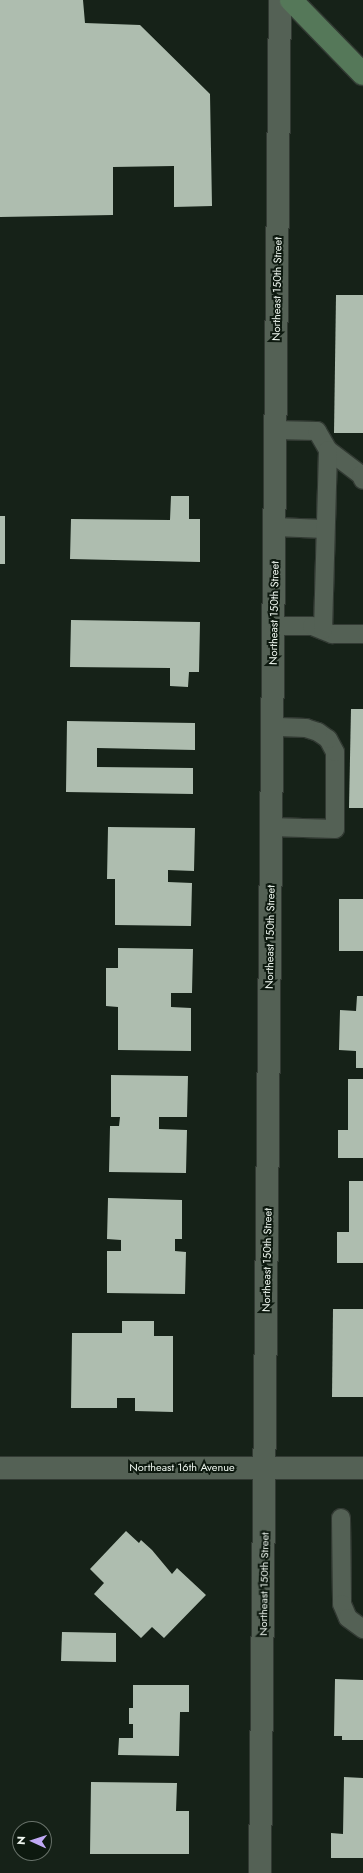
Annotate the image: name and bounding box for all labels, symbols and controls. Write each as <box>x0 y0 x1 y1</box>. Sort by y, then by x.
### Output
street label: Northeast 150th Street <box>269 237 285 341</box>
street label: Northeast 150th Street <box>266 561 282 665</box>
street label: Northeast 150th Street <box>262 885 278 989</box>
street label: Northeast 150th Street <box>259 1208 275 1312</box>
street label: Northeast 16th Avenue <box>129 1460 235 1474</box>
street label: Northeast 150th Street <box>256 1532 272 1636</box>
north arrow <box>12 1821 52 1861</box>
text: N <box>13 1836 29 1845</box>

